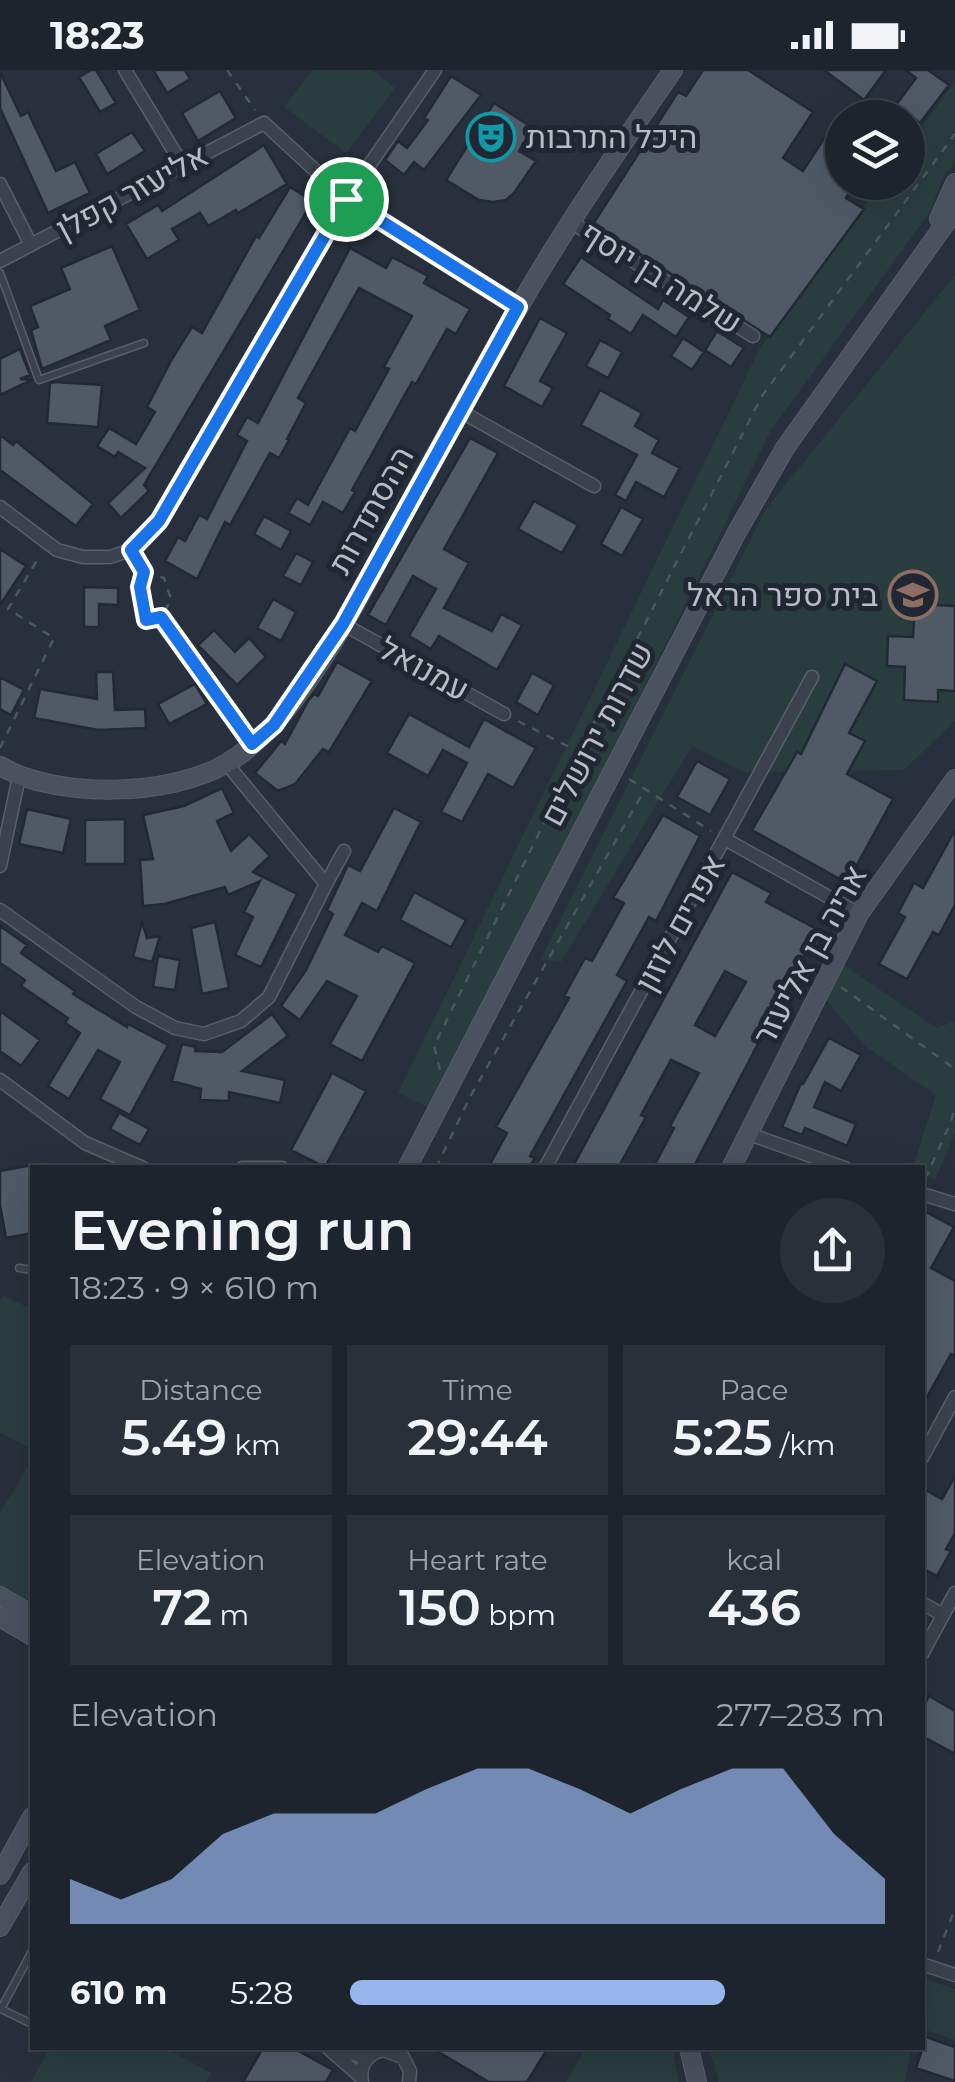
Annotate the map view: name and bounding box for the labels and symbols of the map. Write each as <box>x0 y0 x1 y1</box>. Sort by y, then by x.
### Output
theatre icon: היכל התרבות <box>465 111 517 163</box>
place label: היכל התרבות <box>526 117 697 156</box>
street label: אליעזר קפלן <box>49 135 214 248</box>
pin <box>304 157 389 242</box>
street label: שלמה בן יוסף <box>574 213 749 342</box>
street label: ההסתדרות <box>320 439 422 580</box>
school or university icon: בית ספר הראל <box>887 569 939 621</box>
place label: בית ספר הראל <box>687 575 878 614</box>
street label: עמנואל <box>372 628 476 709</box>
street label: שדרות ירושלים <box>532 635 661 832</box>
street label: אפרים לוזון <box>626 847 733 998</box>
street label: אריה בן אליעזר <box>744 858 875 1052</box>

